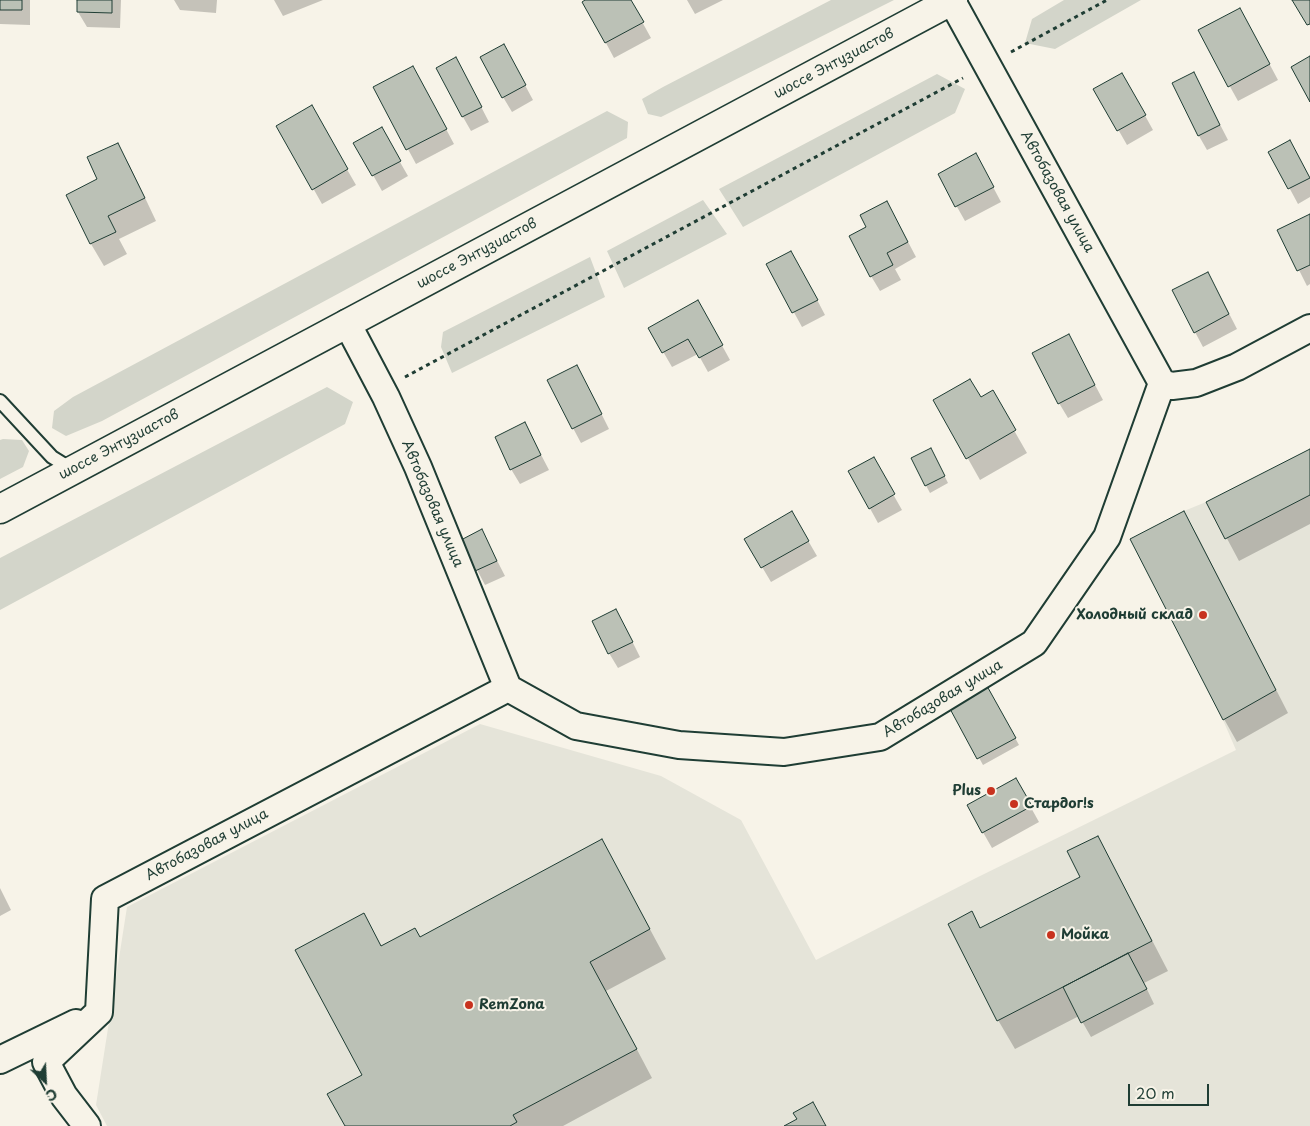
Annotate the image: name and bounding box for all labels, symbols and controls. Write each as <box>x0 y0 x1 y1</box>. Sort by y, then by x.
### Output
street label: шоссе Энтузиастов <box>771 25 897 103</box>
street label: Автобазовая улица <box>1017 128 1097 256</box>
street label: шоссе Энтузиастов <box>414 215 540 293</box>
street label: шоссе Энтузиастов <box>56 406 182 484</box>
street label: Автобазовая улица <box>398 438 466 570</box>
place label: Холодный склад <box>1077 607 1193 623</box>
marker: Холодный склад <box>1197 609 1209 621</box>
street label: Автобазовая улица <box>880 657 1006 741</box>
place label: Plus <box>952 783 981 799</box>
marker: Plus <box>985 785 997 797</box>
place label: Стардог!s <box>1024 796 1094 812</box>
marker: Стардог!s <box>1008 798 1020 810</box>
street label: Автобазовая улица <box>143 806 271 884</box>
place label: Мойка <box>1061 927 1109 943</box>
marker: Мойка <box>1045 929 1057 941</box>
place label: RemZona <box>479 997 545 1013</box>
marker: RemZona <box>463 999 475 1011</box>
north arrow <box>20 1056 70 1106</box>
scale bar <box>1130 1074 1211 1106</box>
text: 20 m <box>1136 1081 1175 1104</box>
text: С <box>42 1083 61 1107</box>

